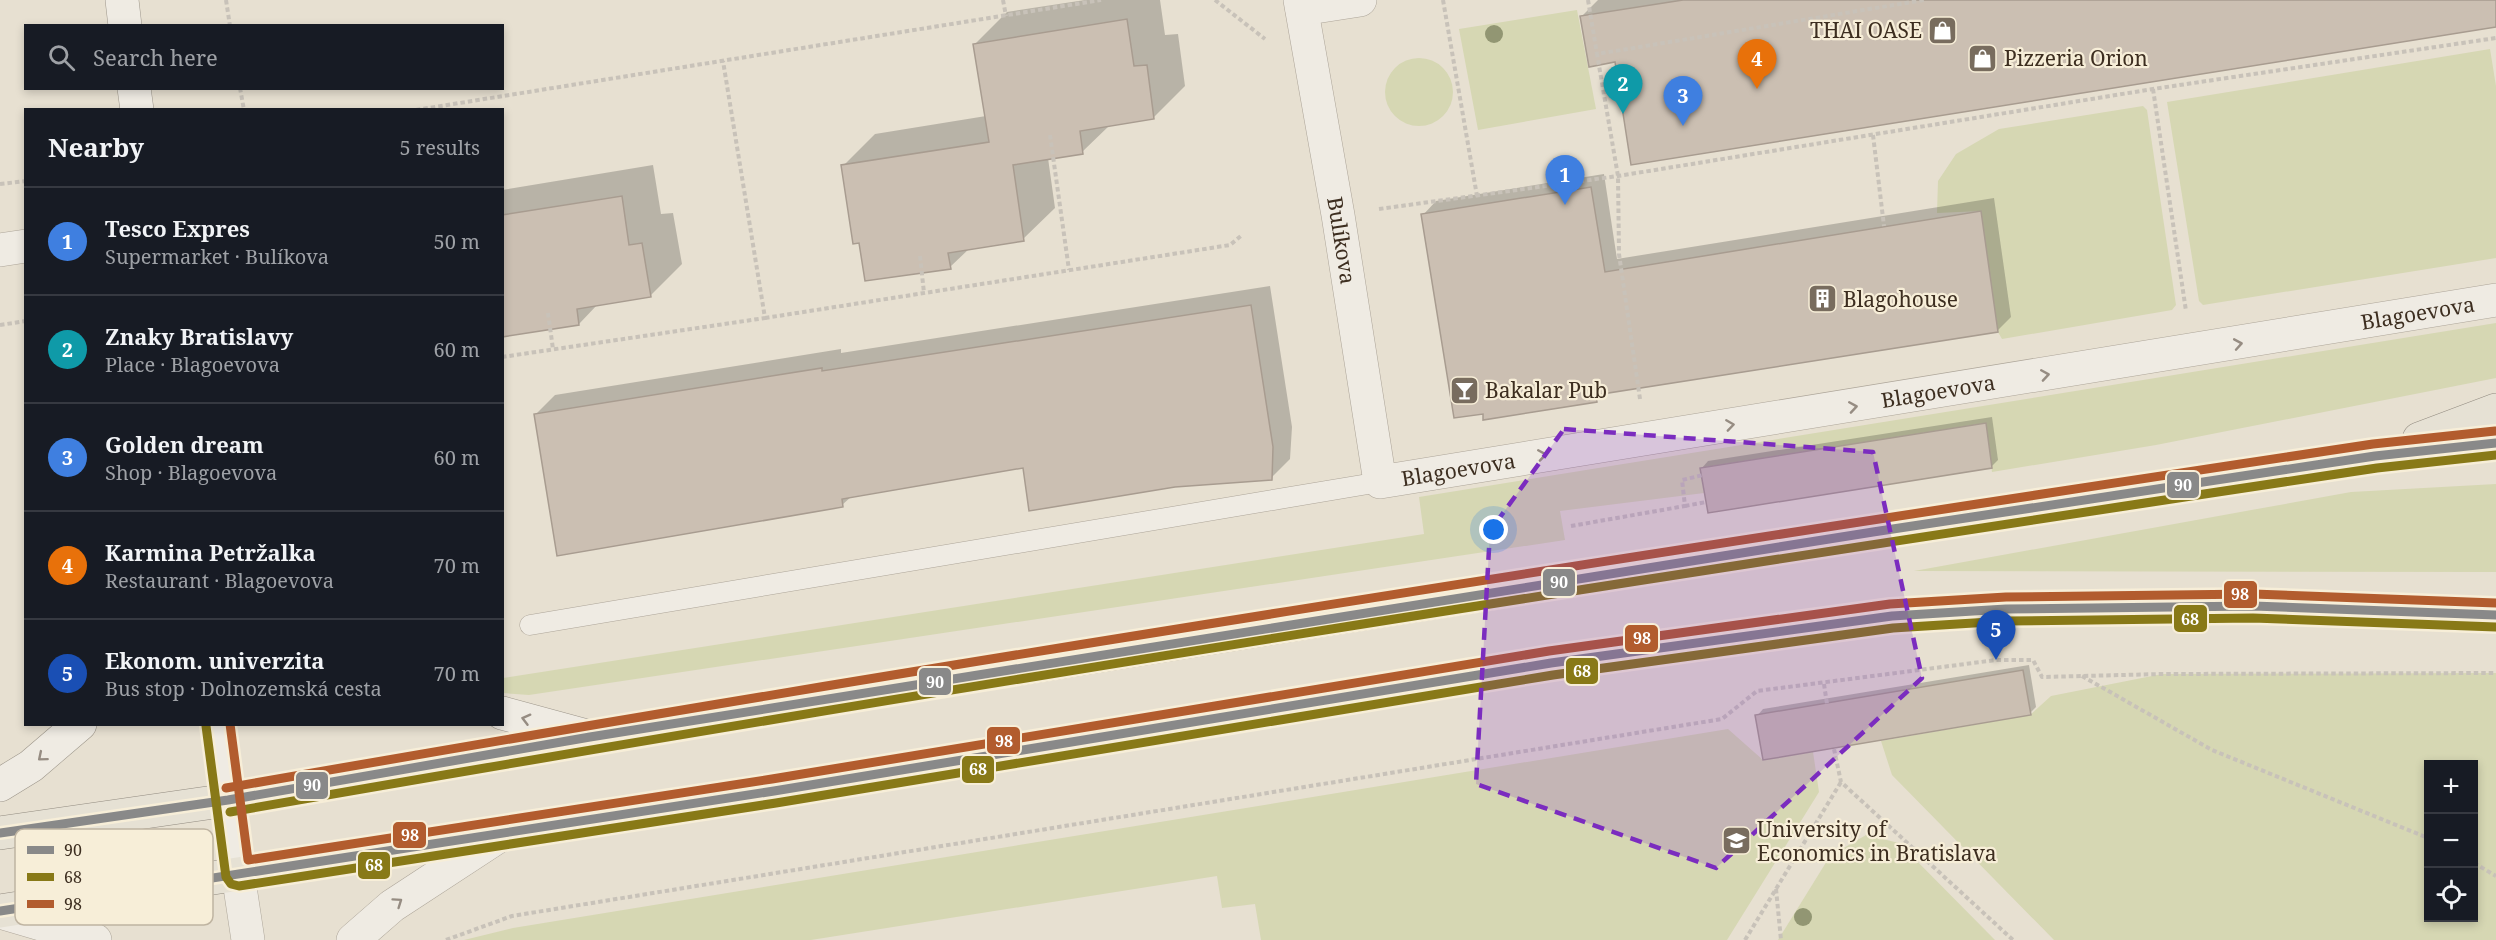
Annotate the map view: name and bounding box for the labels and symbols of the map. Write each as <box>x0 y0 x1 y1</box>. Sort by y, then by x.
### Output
shop icon: THAI OASE <box>1927 14 1959 46</box>
place label: THAI OASE <box>1810 16 1922 44</box>
pin: 4 <box>1738 40 1776 89</box>
shop icon: Pizzeria Orion <box>1967 42 1999 74</box>
place label: Pizzeria Orion <box>2004 44 2148 72</box>
pin: 2 <box>1604 64 1642 114</box>
pin: 3 <box>1664 76 1702 126</box>
pin: 1 <box>1546 156 1584 205</box>
street label: Bulíkova <box>1321 194 1363 286</box>
building icon: Blagohouse <box>1806 283 1838 315</box>
place label: Blagohouse <box>1843 285 1958 313</box>
street label: Blagoevova <box>2359 290 2477 336</box>
one-way arrow <box>2232 338 2242 351</box>
street label: Blagoevova <box>1879 368 1997 414</box>
one-way arrow <box>2040 370 2050 382</box>
bar icon: Bakalar Pub <box>1448 374 1480 406</box>
place label: Bakalar Pub <box>1485 376 1607 404</box>
one-way arrow <box>1848 401 1857 413</box>
one-way arrow <box>1725 420 1735 432</box>
street label: Blagoevova <box>1399 446 1517 492</box>
one-way arrow <box>1537 450 1546 462</box>
line badge: 90 <box>2166 471 2200 499</box>
text: 90 <box>2174 474 2192 496</box>
your location <box>1479 515 1508 544</box>
line badge: 90 <box>1542 568 1576 597</box>
text: 90 <box>1550 571 1568 593</box>
line badge: 98 <box>2223 580 2258 609</box>
text: 98 <box>2231 583 2249 605</box>
line badge: 68 <box>2173 604 2208 633</box>
text: 68 <box>2181 608 2199 630</box>
pin: 5 <box>1976 610 2016 660</box>
line badge: 98 <box>1624 624 1659 653</box>
text: 98 <box>1633 627 1651 649</box>
line badge: 68 <box>1565 657 1599 685</box>
text: 68 <box>1573 660 1591 682</box>
line badge: 90 <box>918 667 952 696</box>
text: 90 <box>926 671 944 693</box>
one-way arrow <box>521 714 532 726</box>
line badge: 98 <box>986 726 1021 755</box>
text: 98 <box>995 730 1013 752</box>
one-way arrow <box>37 750 48 761</box>
line badge: 68 <box>961 755 995 784</box>
text: 68 <box>969 758 987 780</box>
line badge: 90 <box>295 771 329 800</box>
text: 90 <box>303 774 321 796</box>
place label: University of Economics in Bratislava <box>1757 815 1997 867</box>
line badge: 98 <box>392 821 427 849</box>
text: 98 <box>401 824 419 846</box>
school or university icon: University of Economics in Bratislava <box>1720 825 1752 857</box>
legend <box>15 829 213 925</box>
text: 90 <box>64 839 82 861</box>
line badge: 68 <box>357 851 391 880</box>
text: 68 <box>365 854 383 876</box>
text: 68 <box>64 866 82 888</box>
text: 98 <box>64 893 82 915</box>
one-way arrow <box>391 898 402 909</box>

